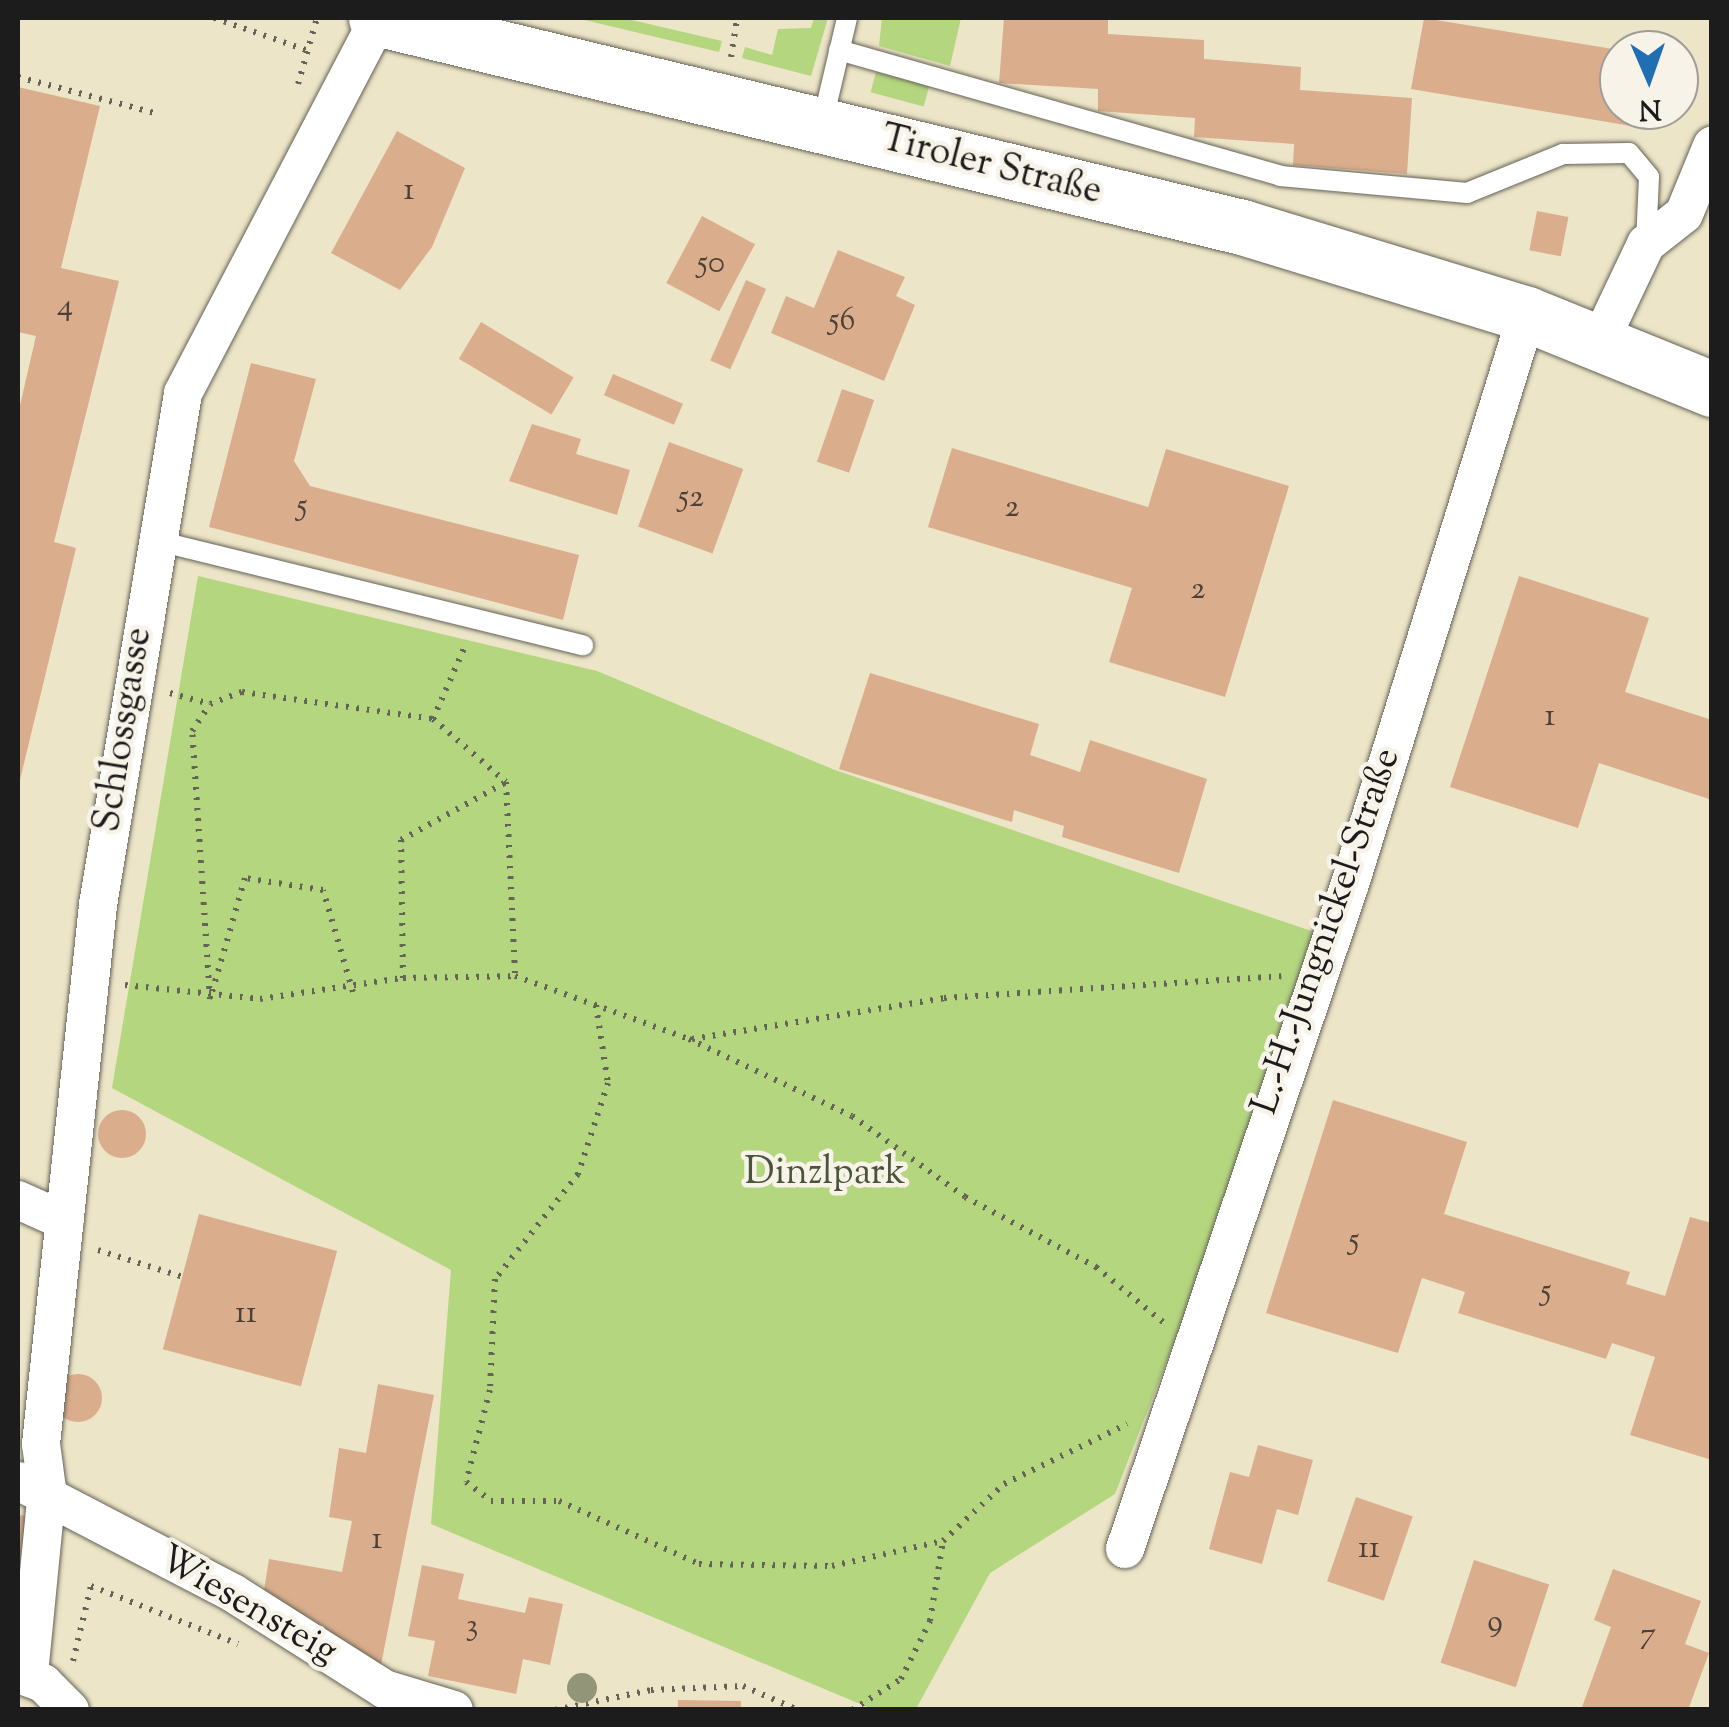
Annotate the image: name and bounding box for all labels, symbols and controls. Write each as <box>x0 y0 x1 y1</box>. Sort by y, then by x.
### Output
north arrow <box>1599 30 1699 130</box>
text: N <box>1638 88 1662 128</box>
street label: Tiroler Straße <box>876 118 1106 216</box>
house number: 1 <box>404 172 414 210</box>
house number: 50 <box>697 245 725 283</box>
house number: 4 <box>57 288 73 326</box>
house number: 56 <box>829 302 855 340</box>
house number: 52 <box>678 479 704 517</box>
house number: 5 <box>297 488 307 526</box>
house number: 2 <box>1005 489 1019 527</box>
house number: 2 <box>1191 571 1205 609</box>
street label: Schlossgasse <box>86 624 164 836</box>
house number: 1 <box>1545 698 1555 736</box>
street label: L.-H.-Jungnickel-Straße <box>1244 743 1412 1121</box>
park label: Dinzlpark <box>745 1152 905 1198</box>
house number: 5 <box>1349 1222 1359 1260</box>
house number: 5 <box>1541 1273 1551 1311</box>
house number: 11 <box>235 1295 257 1333</box>
house number: 1 <box>372 1521 382 1559</box>
house number: 11 <box>1358 1530 1380 1568</box>
street label: Wiesensteig <box>150 1538 344 1676</box>
house number: 9 <box>1487 1604 1503 1642</box>
house number: 3 <box>466 1608 478 1646</box>
house number: 7 <box>1640 1616 1656 1654</box>

